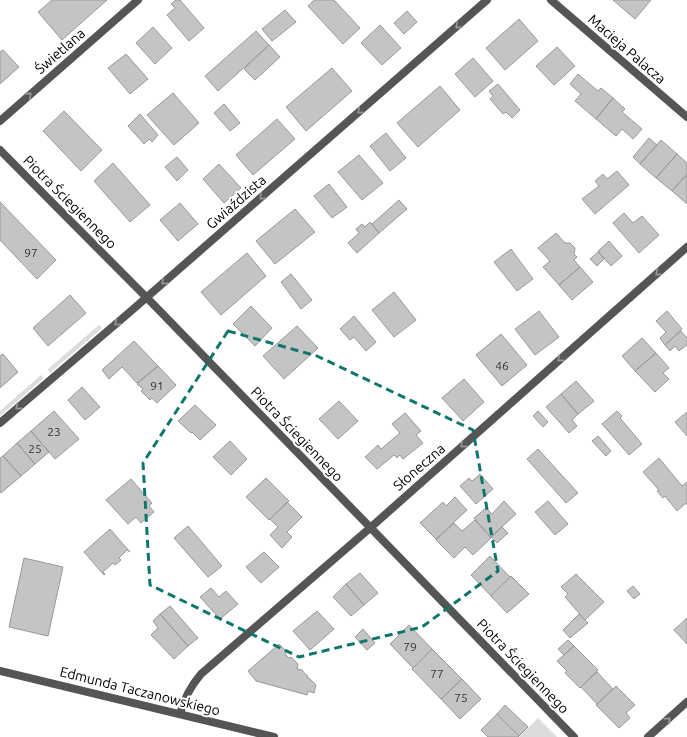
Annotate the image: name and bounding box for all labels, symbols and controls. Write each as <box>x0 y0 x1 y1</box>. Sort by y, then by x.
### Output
street label: Macieja Palacza <box>585 11 669 87</box>
one-way arrow <box>455 21 463 28</box>
street label: Świetlana <box>31 24 88 77</box>
one-way arrow <box>25 93 32 100</box>
one-way arrow <box>357 107 365 114</box>
street label: Piotra Ściegiennego <box>20 151 121 252</box>
street label: Gwiaździsta <box>203 172 269 232</box>
one-way arrow <box>259 192 267 199</box>
house number: 97 <box>24 246 38 259</box>
one-way arrow <box>655 269 663 276</box>
one-way arrow <box>162 278 169 285</box>
one-way arrow <box>114 319 121 326</box>
one-way arrow <box>558 355 565 362</box>
house number: 46 <box>495 359 509 372</box>
house number: 91 <box>150 379 164 392</box>
street label: Piotra Ściegiennego <box>248 383 347 485</box>
one-way arrow <box>15 403 22 410</box>
house number: 23 <box>47 425 61 438</box>
street label: Słoneczna <box>390 440 448 494</box>
one-way arrow <box>460 441 468 448</box>
house number: 25 <box>28 442 42 455</box>
street label: Piotra Ściegiennego <box>474 615 573 717</box>
house number: 79 <box>403 640 417 653</box>
street label: Edmunda Taczanowskiego <box>58 663 222 719</box>
house number: 77 <box>430 667 444 680</box>
house number: 75 <box>454 691 468 704</box>
one-way arrow <box>663 717 670 724</box>

